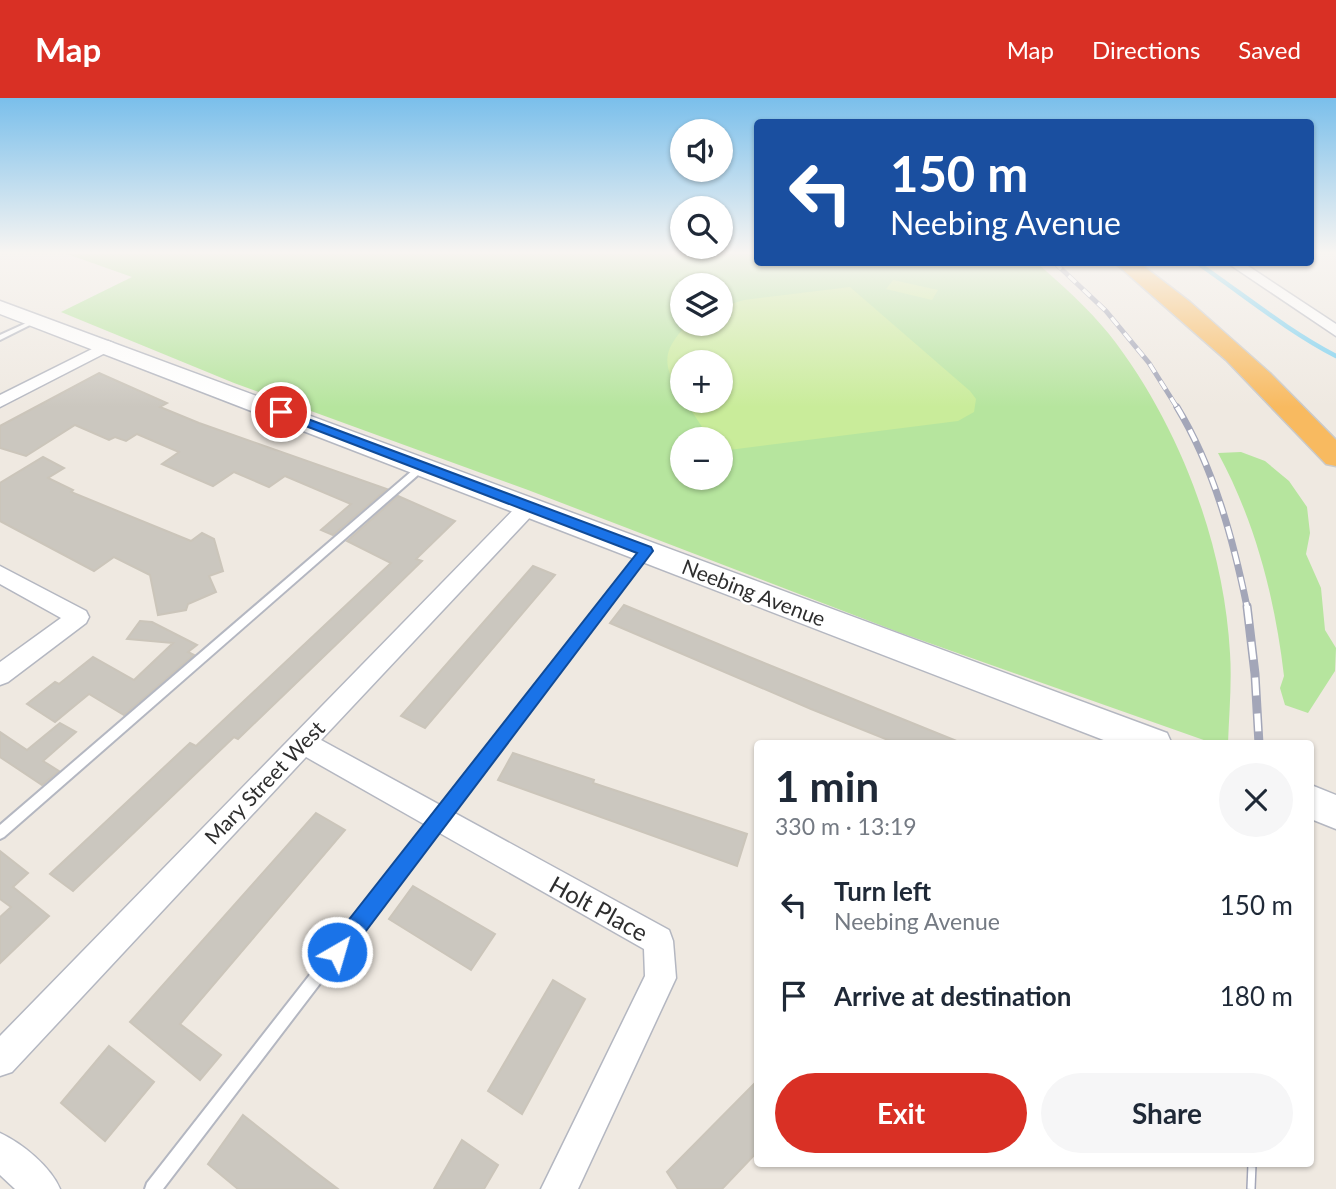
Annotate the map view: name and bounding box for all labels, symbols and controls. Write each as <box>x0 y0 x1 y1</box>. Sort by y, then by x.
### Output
text: Map <box>35 29 101 69</box>
text: Map <box>1007 35 1054 64</box>
text: Directions <box>1092 35 1200 64</box>
text: Saved <box>1238 35 1301 64</box>
map controls <box>670 119 733 490</box>
button: sound <box>670 119 733 182</box>
text: 150 m <box>890 144 1028 202</box>
icon: left <box>775 147 866 238</box>
button: search <box>670 196 733 259</box>
text: Neebing Avenue <box>890 203 1121 242</box>
button: layers <box>670 273 733 336</box>
button: + <box>670 350 733 413</box>
pin <box>251 382 311 442</box>
icon: arrive <box>262 393 300 431</box>
button: − <box>670 427 733 490</box>
street label: Neebing Avenue <box>679 553 829 631</box>
street label: Mary Street West <box>199 715 329 849</box>
text: 1 min <box>775 761 879 811</box>
button: close <box>1219 763 1293 837</box>
text: 330 m · 13:19 <box>775 812 917 840</box>
street label: Holt Place <box>545 869 653 947</box>
text: Turn left <box>834 875 931 907</box>
icon: left <box>775 886 813 924</box>
text: 150 m <box>1220 889 1293 921</box>
text: Neebing Avenue <box>834 907 1000 935</box>
position arrow <box>300 915 374 989</box>
icon: arrive <box>775 977 813 1015</box>
text: Arrive at destination <box>834 980 1071 1012</box>
text: 180 m <box>1220 980 1293 1012</box>
button: Exit <box>775 1073 1027 1153</box>
button: Share <box>1041 1073 1293 1153</box>

